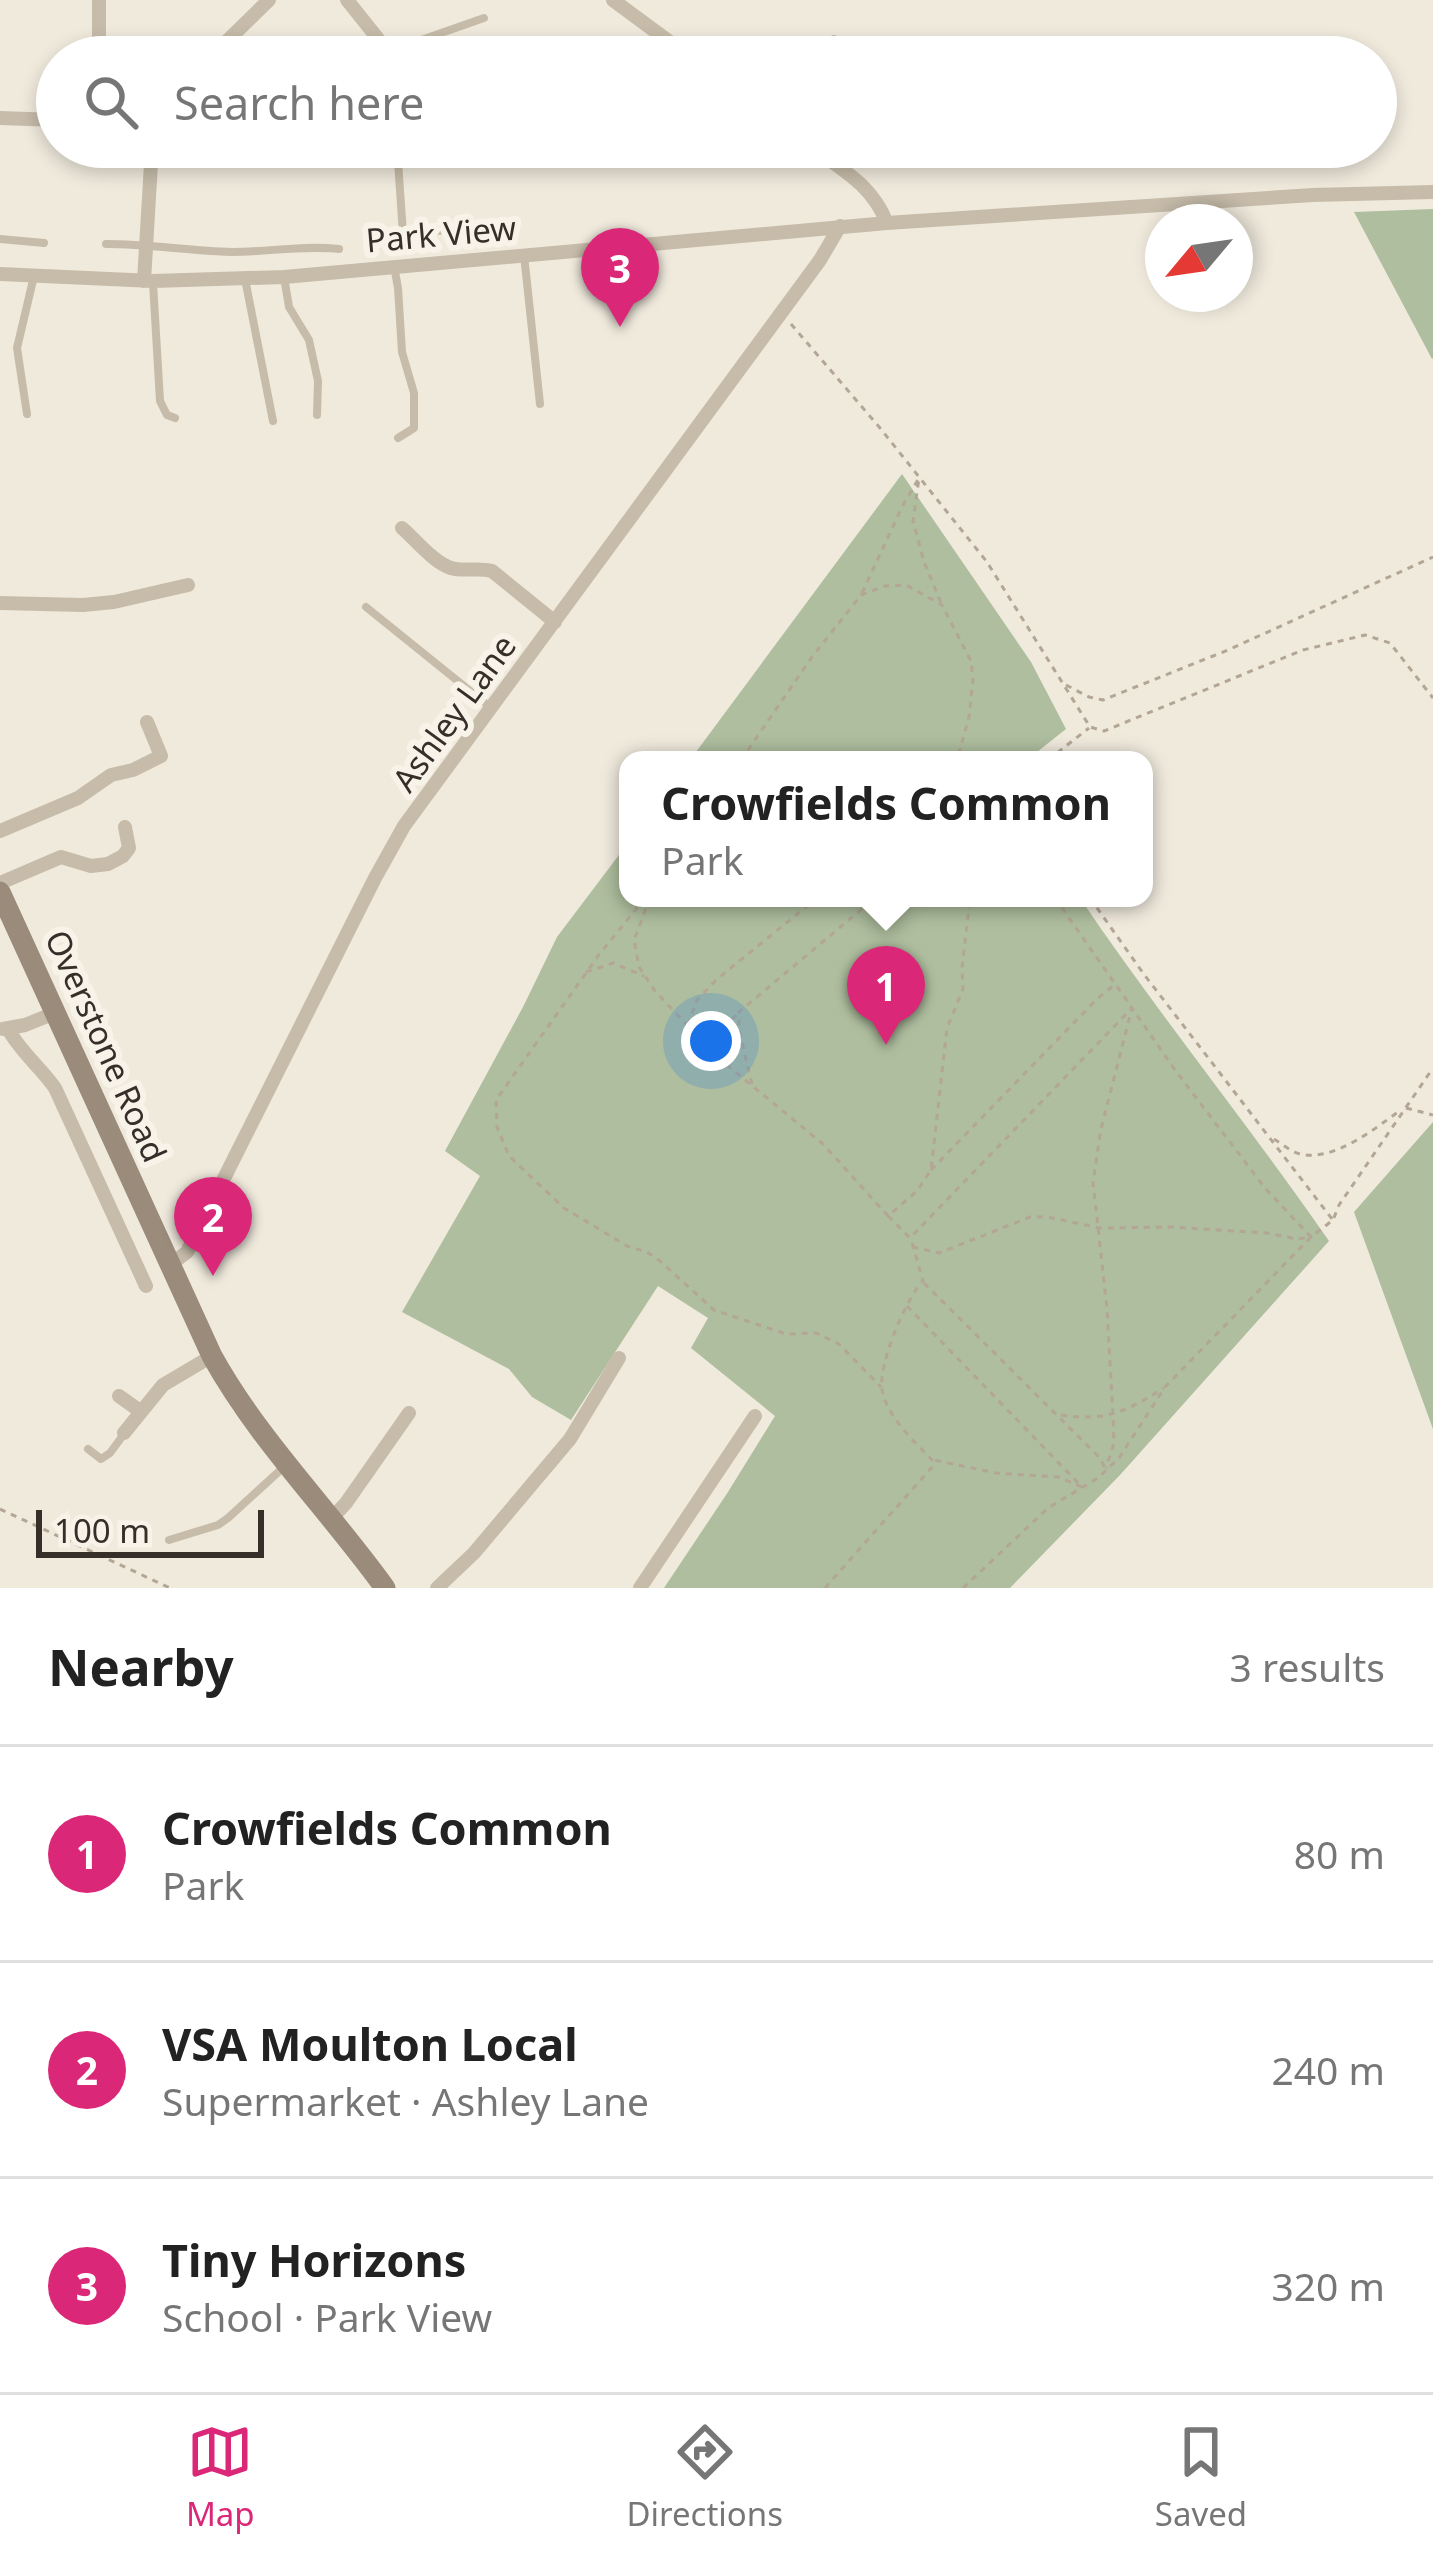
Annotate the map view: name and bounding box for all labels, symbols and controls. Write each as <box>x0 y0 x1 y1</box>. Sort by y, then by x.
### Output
search box <box>36 36 1397 168</box>
icon: search <box>78 69 144 135</box>
text: Search here <box>174 72 424 133</box>
north arrow <box>1145 204 1253 312</box>
street label: Park View <box>364 205 518 262</box>
pin: 3 <box>581 228 659 327</box>
street label: Ashley Lane <box>381 625 526 800</box>
popup <box>619 751 1153 907</box>
text: Crowfields Common <box>661 772 1111 833</box>
text: Park <box>661 833 744 886</box>
street label: Overstone Road <box>35 923 178 1169</box>
pin: 1 <box>847 946 925 1045</box>
your location <box>681 1011 741 1071</box>
pin: 2 <box>174 1177 252 1276</box>
scale bar <box>36 1504 264 1557</box>
text: 100 m <box>54 1508 150 1553</box>
text: Nearby <box>48 1631 234 1701</box>
text: 3 results <box>1230 1640 1385 1693</box>
text: Crowfields Common <box>162 1797 612 1858</box>
text: 1 <box>76 1827 98 1880</box>
text: 80 m <box>1294 1827 1385 1880</box>
text: Park <box>162 1858 244 1911</box>
text: VSA Moulton Local <box>162 2013 578 2074</box>
text: 2 <box>76 2043 98 2096</box>
text: 240 m <box>1271 2043 1385 2096</box>
text: Supermarket · Ashley Lane <box>162 2074 649 2127</box>
text: Tiny Horizons <box>162 2229 466 2290</box>
text: 3 <box>76 2259 98 2312</box>
text: 320 m <box>1271 2259 1385 2312</box>
text: School · Park View <box>162 2290 492 2343</box>
tab: Map <box>186 2419 255 2536</box>
tab: Directions <box>626 2419 783 2536</box>
tab: Saved <box>1155 2419 1247 2536</box>

